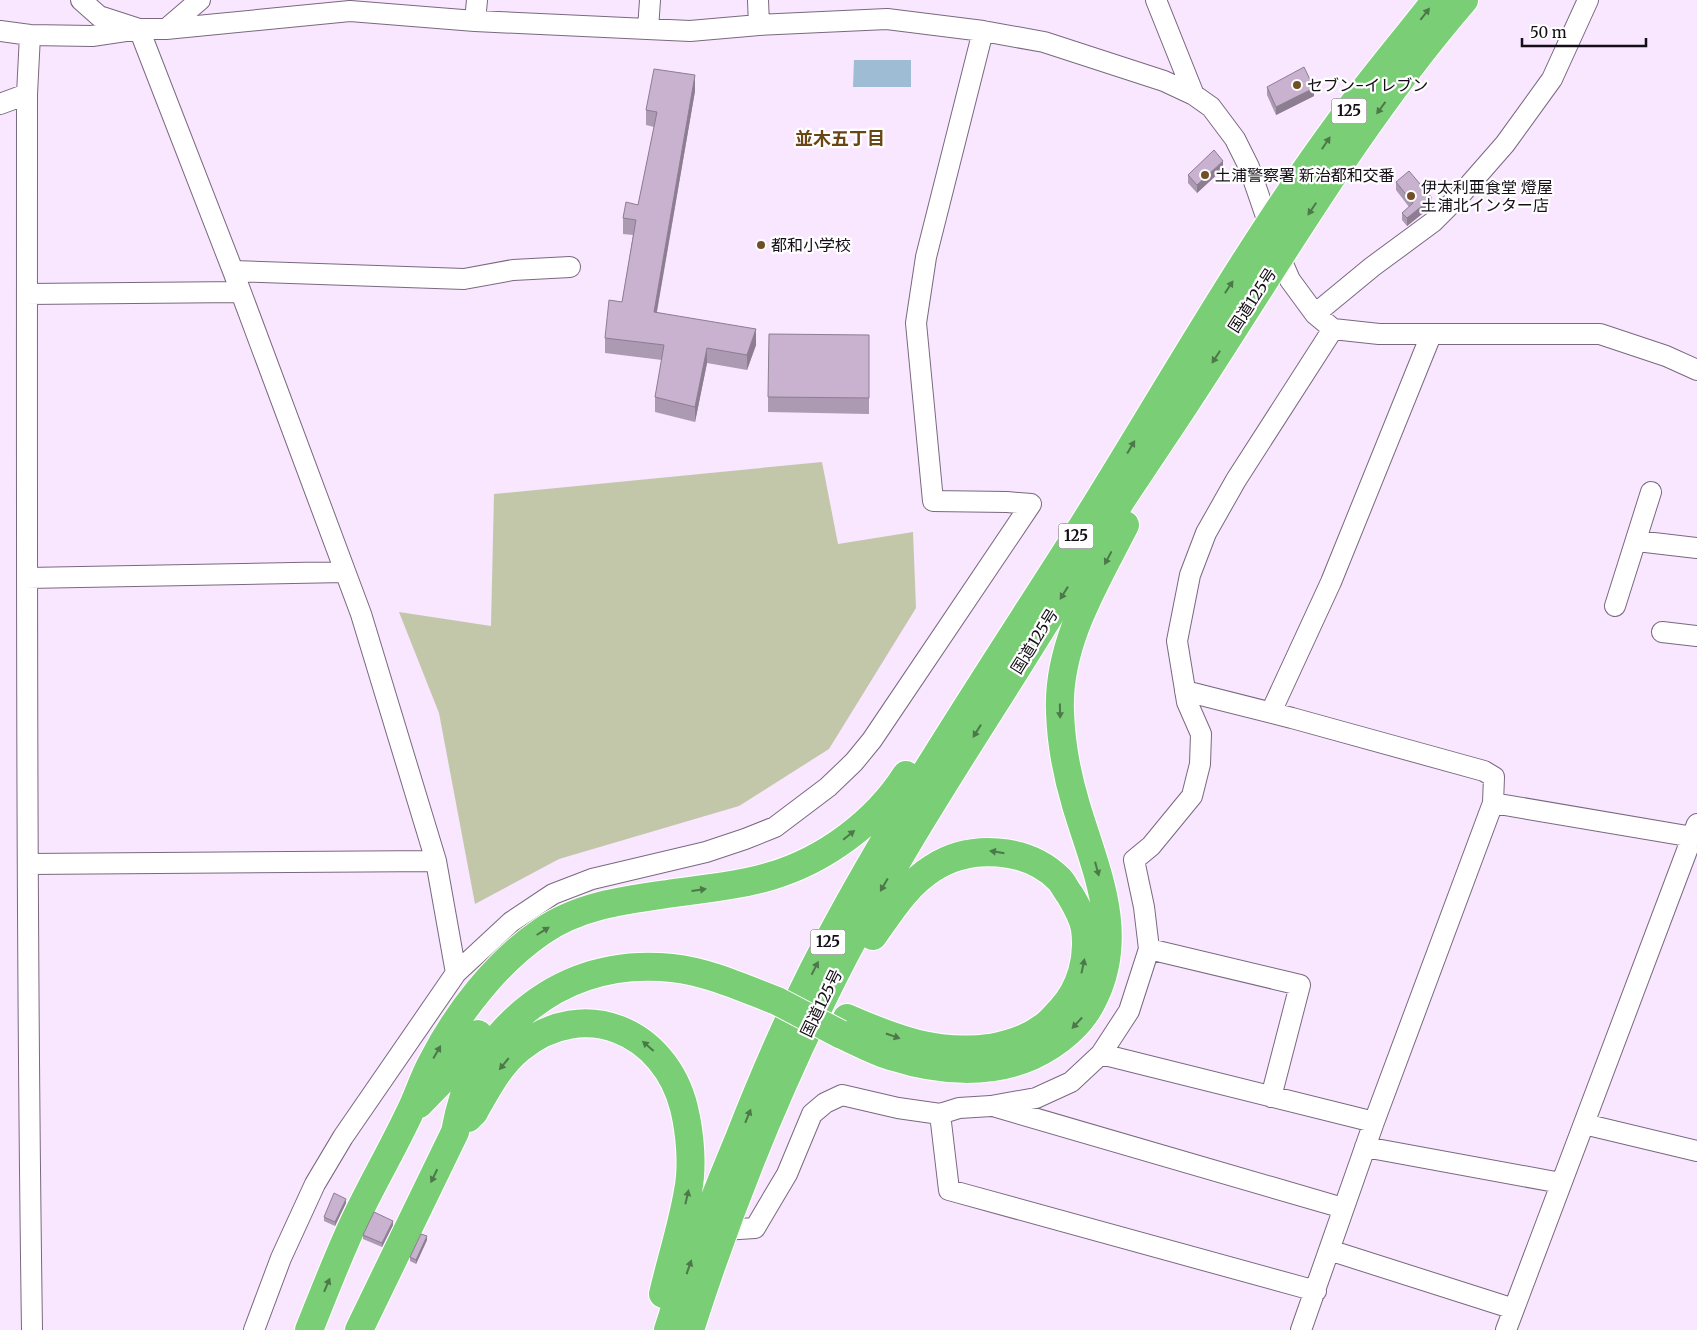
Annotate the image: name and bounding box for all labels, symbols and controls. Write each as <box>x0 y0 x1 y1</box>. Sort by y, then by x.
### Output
one-way arrow <box>1420 8 1431 21</box>
scale bar <box>1522 15 1646 47</box>
text: 50 m <box>1530 23 1567 42</box>
place label: セブン-イレブン <box>1307 75 1428 95</box>
marker: セブン-イレブン <box>1291 79 1303 91</box>
road number: 125 <box>1332 98 1366 124</box>
one-way arrow <box>1376 101 1386 115</box>
district label: 並木五丁目 <box>795 127 885 150</box>
one-way arrow <box>1321 136 1331 149</box>
place label: 土浦警察署 新治都和交番 <box>1215 165 1395 185</box>
marker: 土浦警察署 新治都和交番 <box>1199 169 1211 181</box>
place label: 伊太利亜食堂 燈屋 土浦北インター店 <box>1421 177 1553 215</box>
marker: 伊太利亜食堂 燈屋 土浦北インター店 <box>1405 190 1417 202</box>
one-way arrow <box>1307 202 1317 216</box>
place label: 都和小学校 <box>771 235 851 255</box>
marker: 都和小学校 <box>755 239 767 251</box>
street label: 国道125号 <box>1224 264 1280 336</box>
one-way arrow <box>1225 280 1234 294</box>
one-way arrow <box>1211 350 1221 363</box>
one-way arrow <box>1126 441 1135 454</box>
road number: 125 <box>1058 524 1094 548</box>
one-way arrow <box>1104 551 1112 566</box>
one-way arrow <box>1059 587 1068 600</box>
street label: 国道125号 <box>1006 605 1062 677</box>
one-way arrow <box>1056 704 1064 720</box>
one-way arrow <box>972 724 981 737</box>
one-way arrow <box>842 829 855 840</box>
one-way arrow <box>989 848 1005 856</box>
one-way arrow <box>1093 862 1101 877</box>
one-way arrow <box>880 879 889 892</box>
one-way arrow <box>691 886 707 894</box>
one-way arrow <box>537 926 550 936</box>
road number: 125 <box>810 930 846 954</box>
one-way arrow <box>1079 958 1087 973</box>
one-way arrow <box>811 961 819 975</box>
street label: 国道125号 <box>796 966 846 1040</box>
one-way arrow <box>1071 1016 1083 1028</box>
one-way arrow <box>885 1033 900 1040</box>
one-way arrow <box>642 1041 655 1052</box>
one-way arrow <box>433 1045 442 1058</box>
one-way arrow <box>499 1058 509 1071</box>
one-way arrow <box>744 1109 752 1123</box>
one-way arrow <box>430 1169 438 1183</box>
one-way arrow <box>683 1190 691 1205</box>
one-way arrow <box>686 1260 693 1275</box>
one-way arrow <box>324 1278 332 1292</box>

